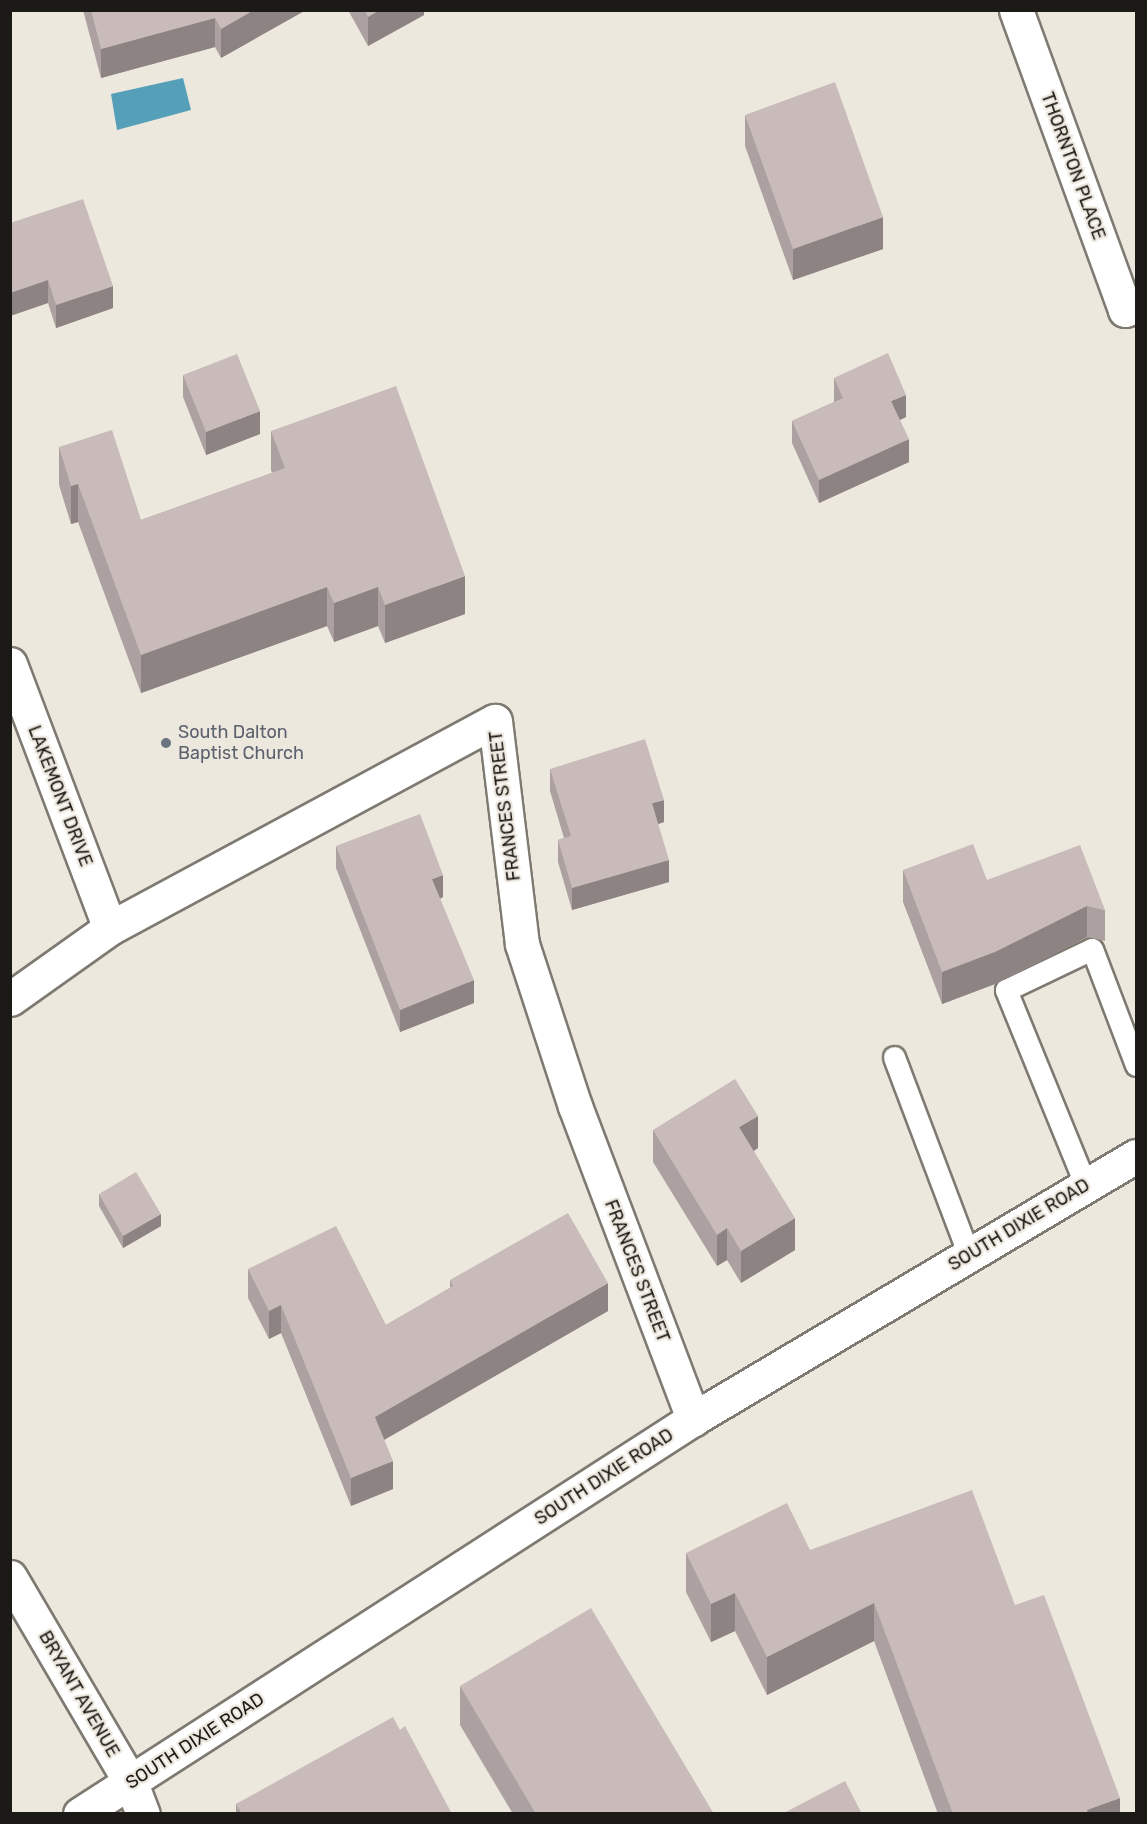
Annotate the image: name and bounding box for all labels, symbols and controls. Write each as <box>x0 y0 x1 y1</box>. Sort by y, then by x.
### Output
street label: THORNTON PLACE <box>1036 89 1110 243</box>
street label: LAKEMONT DRIVE <box>23 722 97 870</box>
place label: South Dalton Baptist Church <box>178 722 304 764</box>
street label: FRANCES STREET <box>485 730 525 882</box>
marker: South Dalton Baptist Church <box>159 736 173 750</box>
street label: SOUTH DIXIE ROAD <box>945 1174 1093 1276</box>
street label: FRANCES STREET <box>600 1197 674 1345</box>
street label: SOUTH DIXIE ROAD <box>531 1424 677 1530</box>
street label: BRYANT AVENUE <box>34 1627 124 1761</box>
street label: SOUTH DIXIE ROAD <box>122 1688 268 1794</box>

